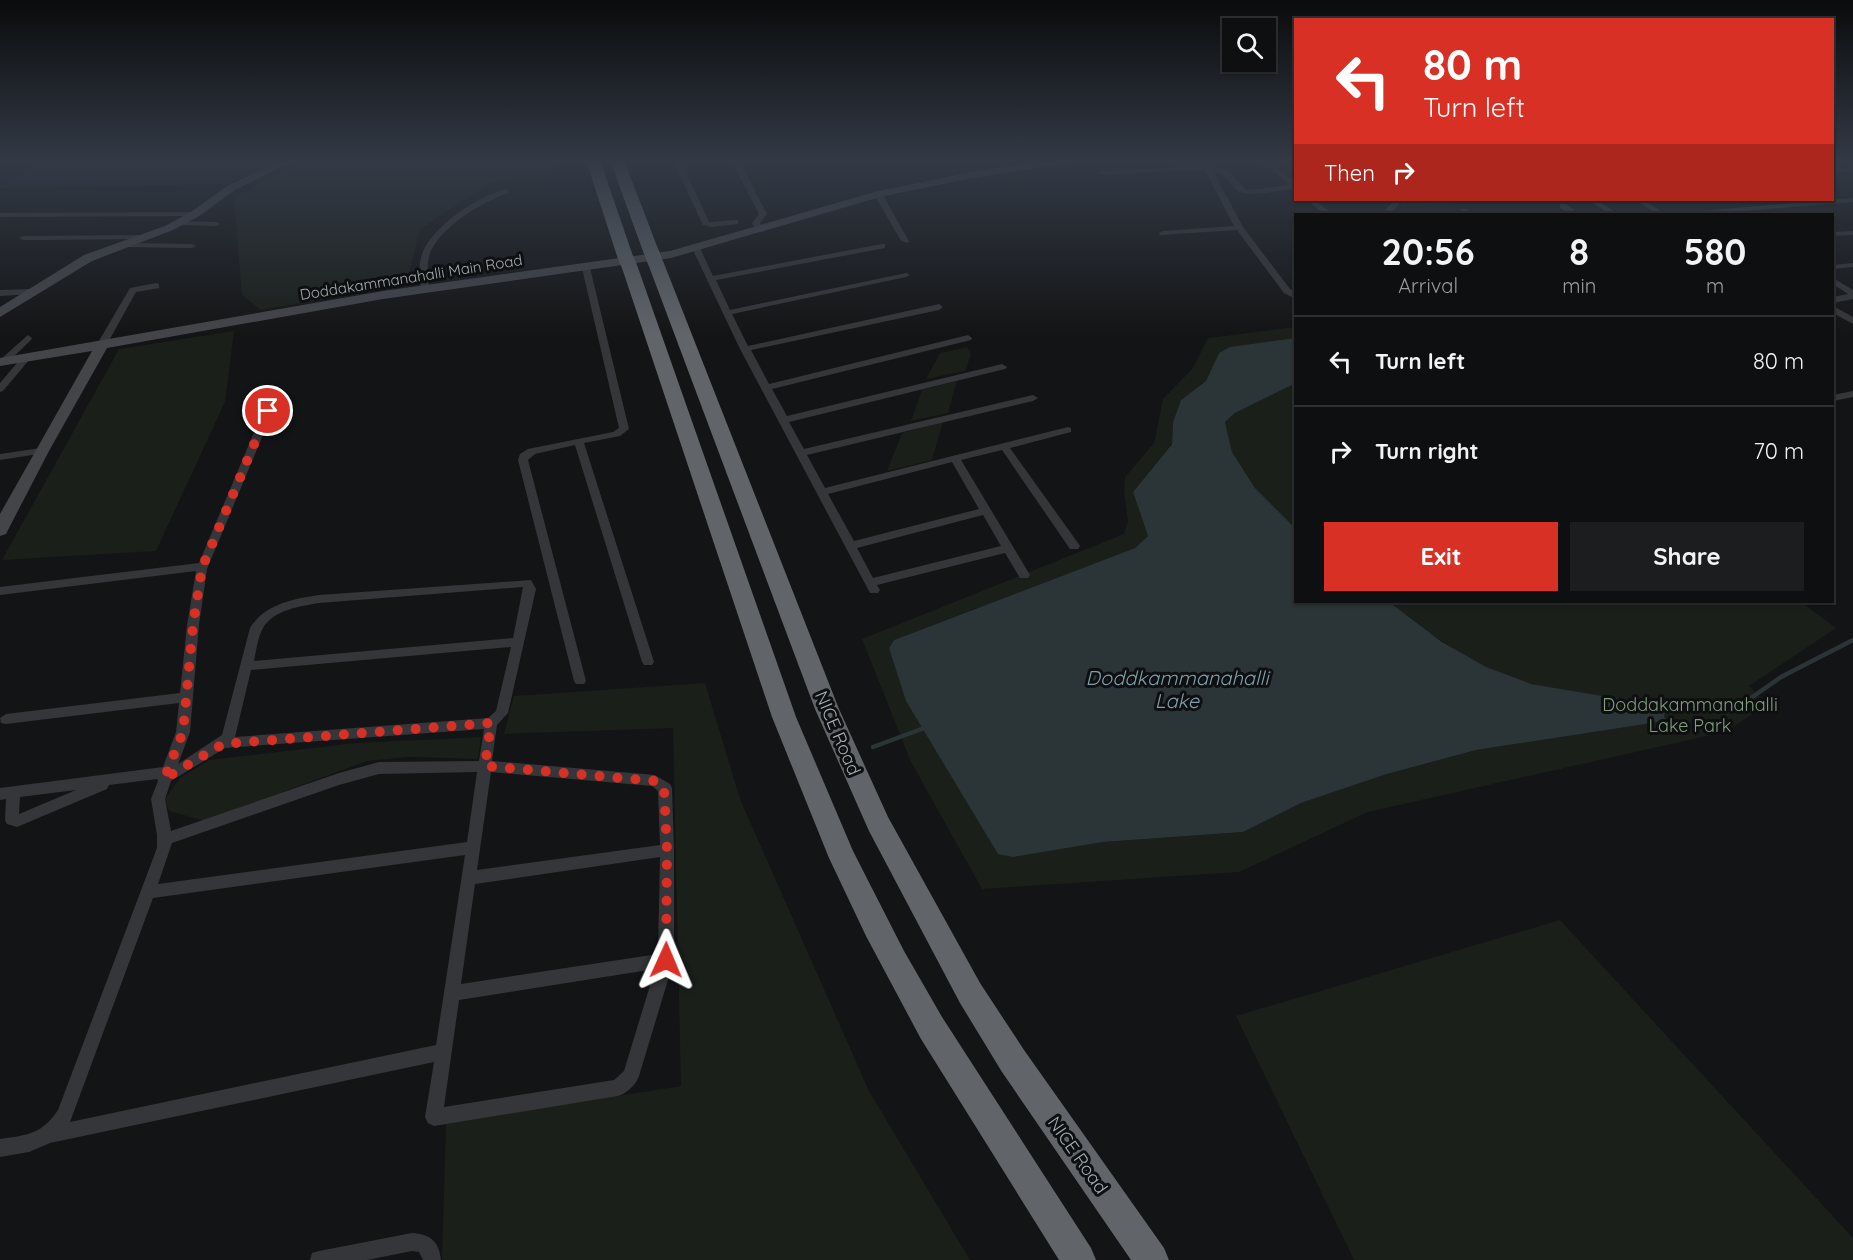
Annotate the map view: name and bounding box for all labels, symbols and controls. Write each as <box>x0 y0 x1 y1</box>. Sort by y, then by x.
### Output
map controls <box>1222 18 1276 72</box>
button: search <box>1222 18 1276 72</box>
text: 80 m <box>1423 38 1522 91</box>
icon: left <box>1324 42 1402 120</box>
text: Turn left <box>1423 90 1525 124</box>
icon: right <box>1387 156 1420 189</box>
text: Then <box>1324 159 1375 187</box>
text: 20:56 <box>1382 229 1475 274</box>
text: 8 <box>1569 229 1589 274</box>
text: 580 <box>1684 229 1746 274</box>
street label: Doddakammanahalli Main Road <box>298 250 524 304</box>
text: Arrival <box>1398 273 1458 298</box>
text: min <box>1562 273 1596 298</box>
text: m <box>1706 273 1724 298</box>
icon: left <box>1324 345 1357 378</box>
text: Turn left <box>1375 347 1465 375</box>
text: 80 m <box>1753 347 1804 375</box>
pin <box>242 385 293 436</box>
icon: arrive <box>251 394 284 427</box>
icon: right <box>1324 435 1357 468</box>
text: Turn right <box>1375 437 1479 465</box>
text: 70 m <box>1754 437 1804 465</box>
button: Exit <box>1324 522 1558 591</box>
button: Share <box>1570 522 1804 591</box>
water label: Doddkammanahalli Lake <box>1086 665 1271 713</box>
street label: NICE Road <box>810 687 866 779</box>
park label: Doddakammanahalli Lake Park <box>1602 693 1778 737</box>
position arrow <box>634 928 698 992</box>
street label: NICE Road <box>1043 1112 1113 1198</box>

